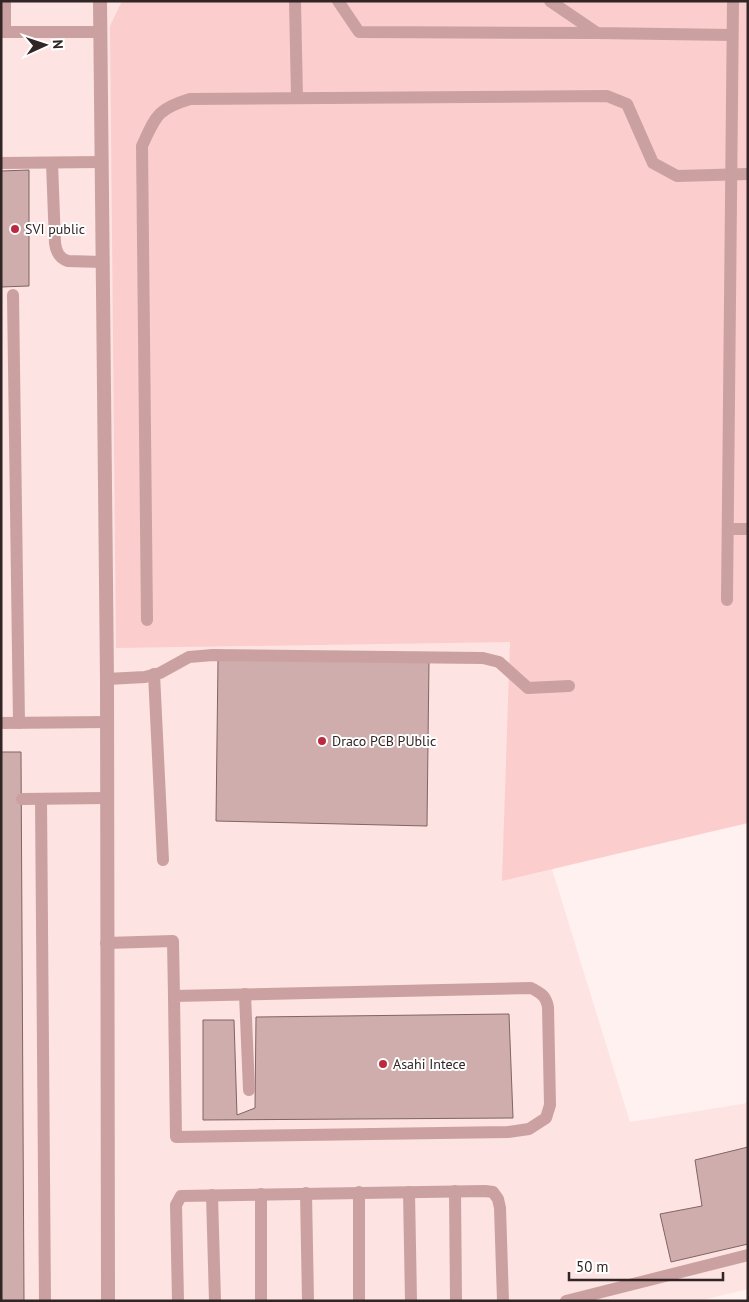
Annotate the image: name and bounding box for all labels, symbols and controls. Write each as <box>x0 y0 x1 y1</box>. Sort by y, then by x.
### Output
north arrow <box>20 20 70 70</box>
text: N <box>49 39 67 49</box>
place label: SVI public <box>25 220 85 238</box>
marker: SVI public <box>9 223 21 235</box>
place label: Draco PCB PUblic <box>332 732 436 750</box>
marker: Draco PCB PUblic <box>316 735 328 747</box>
place label: Asahi Intece <box>393 1055 466 1073</box>
marker: Asahi Intece <box>377 1058 389 1070</box>
scale bar <box>569 1250 723 1282</box>
text: 50 m <box>576 1257 609 1276</box>

